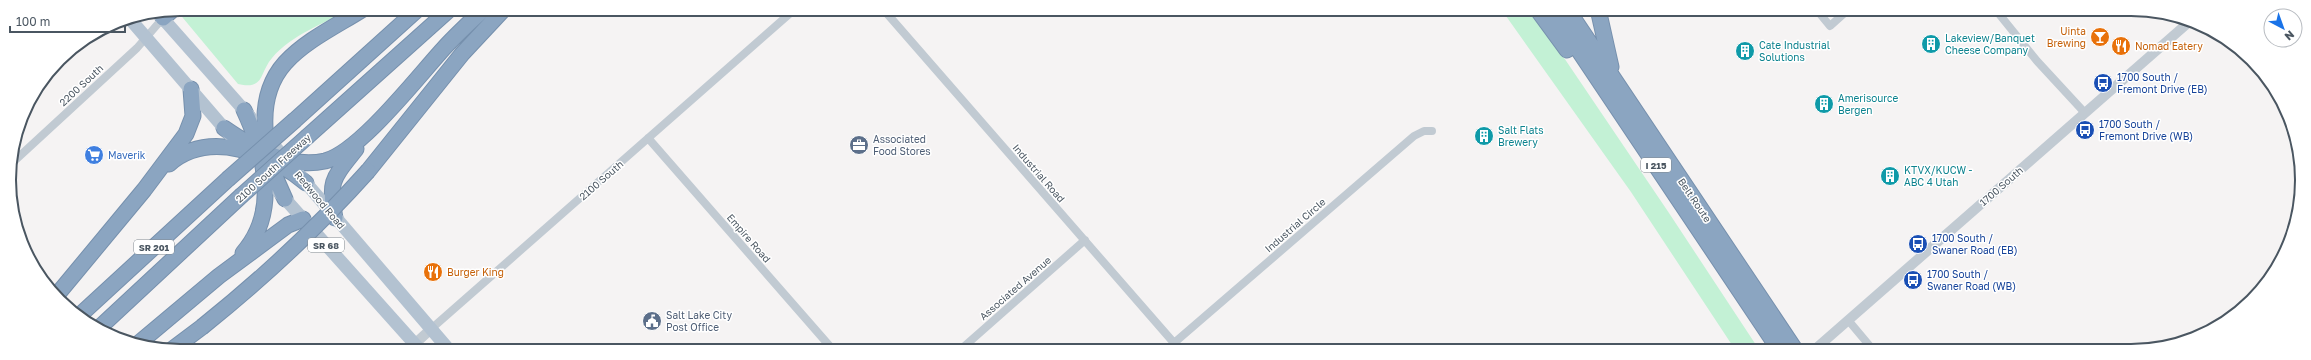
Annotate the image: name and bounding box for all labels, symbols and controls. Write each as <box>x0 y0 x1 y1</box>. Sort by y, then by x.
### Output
scale bar <box>10 8 125 34</box>
north arrow <box>2263 8 2303 48</box>
text: 100 m <box>16 14 50 29</box>
place label: Uinta Brewing <box>2047 25 2086 49</box>
bar icon: Uinta Brewing <box>2089 26 2111 48</box>
text: N <box>2282 28 2297 44</box>
place label: Lakeview/Banquet Cheese Company <box>1945 32 2035 56</box>
building icon: Lakeview/Banquet Cheese Company <box>1920 33 1942 55</box>
restaurant icon: Nomad Eatery <box>2110 35 2132 57</box>
place label: Cate Industrial Solutions <box>1759 39 1830 63</box>
building icon: Cate Industrial Solutions <box>1734 40 1756 62</box>
place label: Nomad Eatery <box>2135 40 2203 52</box>
street label: 2200 South <box>57 62 105 108</box>
place label: 1700 South / Fremont Drive (EB) <box>2117 71 2208 95</box>
bus stop icon: 1700 South / Fremont Drive (EB) <box>2092 72 2114 94</box>
place label: Amerisource Bergen <box>1838 92 1899 116</box>
building icon: Amerisource Bergen <box>1813 93 1835 115</box>
place label: 1700 South / Fremont Drive (WB) <box>2099 118 2193 142</box>
bus stop icon: 1700 South / Fremont Drive (WB) <box>2074 119 2096 141</box>
place label: Salt Flats Brewery <box>1498 124 1544 148</box>
building icon: Salt Flats Brewery <box>1473 125 1495 147</box>
street label: 2100 South Freeway <box>233 131 313 205</box>
place label: Associated Food Stores <box>873 133 931 157</box>
office icon: Associated Food Stores <box>848 134 870 156</box>
street label: Industrial Road <box>1010 141 1068 205</box>
supermarket icon: Maverik <box>83 144 105 166</box>
place label: Maverik <box>108 149 146 161</box>
street label: 2100 South <box>577 158 625 202</box>
road number: I 215 <box>1641 158 1671 172</box>
place label: KTVX/KUCW - ABC 4 Utah <box>1904 164 1973 188</box>
street label: 1700 South <box>1977 164 2025 208</box>
building icon: KTVX/KUCW - ABC 4 Utah <box>1879 165 1901 187</box>
street label: Redwood Road <box>292 169 348 231</box>
street label: Belt Route <box>1676 176 1714 224</box>
street label: Industrial Circle <box>1262 195 1328 255</box>
street label: Empire Road <box>725 211 773 265</box>
place label: 1700 South / Swaner Road (EB) <box>1932 232 2018 256</box>
bus stop icon: 1700 South / Swaner Road (EB) <box>1907 233 1929 255</box>
road number: SR 68 <box>308 238 344 252</box>
road number: SR 201 <box>134 240 174 254</box>
street label: Associated Avenue <box>977 254 1053 322</box>
restaurant icon: Burger King <box>422 261 444 283</box>
place label: Burger King <box>447 266 504 278</box>
place label: 1700 South / Swaner Road (WB) <box>1927 268 2016 292</box>
bus stop icon: 1700 South / Swaner Road (WB) <box>1902 269 1924 291</box>
place label: Salt Lake City Post Office <box>666 309 732 333</box>
public building icon: Salt Lake City Post Office <box>641 310 663 332</box>

